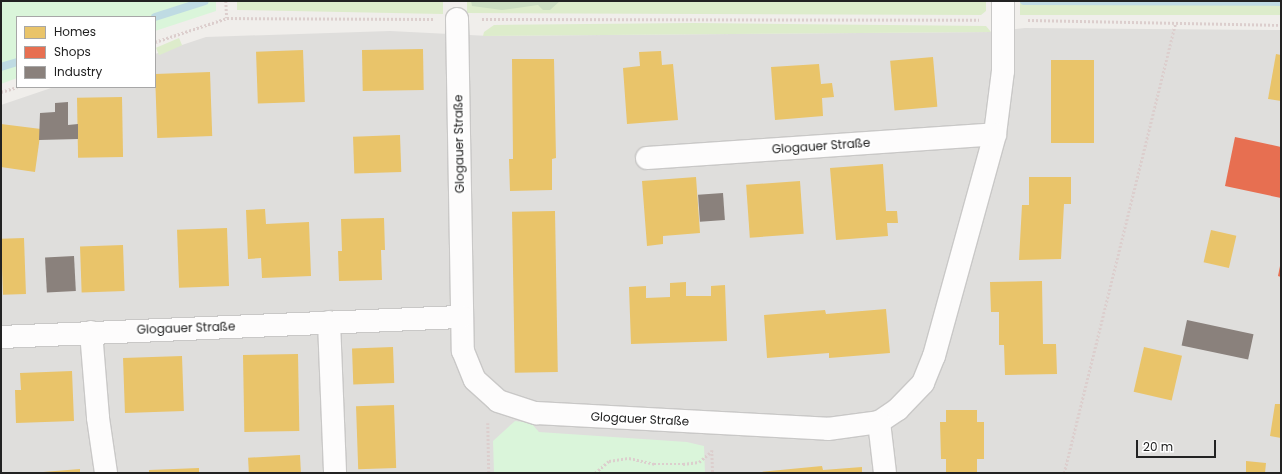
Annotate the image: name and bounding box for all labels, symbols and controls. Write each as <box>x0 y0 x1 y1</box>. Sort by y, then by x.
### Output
legend <box>16 16 156 88</box>
text: Homes <box>54 23 96 40</box>
text: Shops <box>54 43 91 60</box>
text: Industry <box>54 63 102 80</box>
street label: Glogauer Straße <box>451 95 467 193</box>
street label: Glogauer Straße <box>771 135 871 157</box>
street label: Glogauer Straße <box>136 319 236 337</box>
street label: Glogauer Straße <box>590 409 690 429</box>
scale bar <box>1138 432 1218 458</box>
text: 20 m <box>1143 438 1173 455</box>

